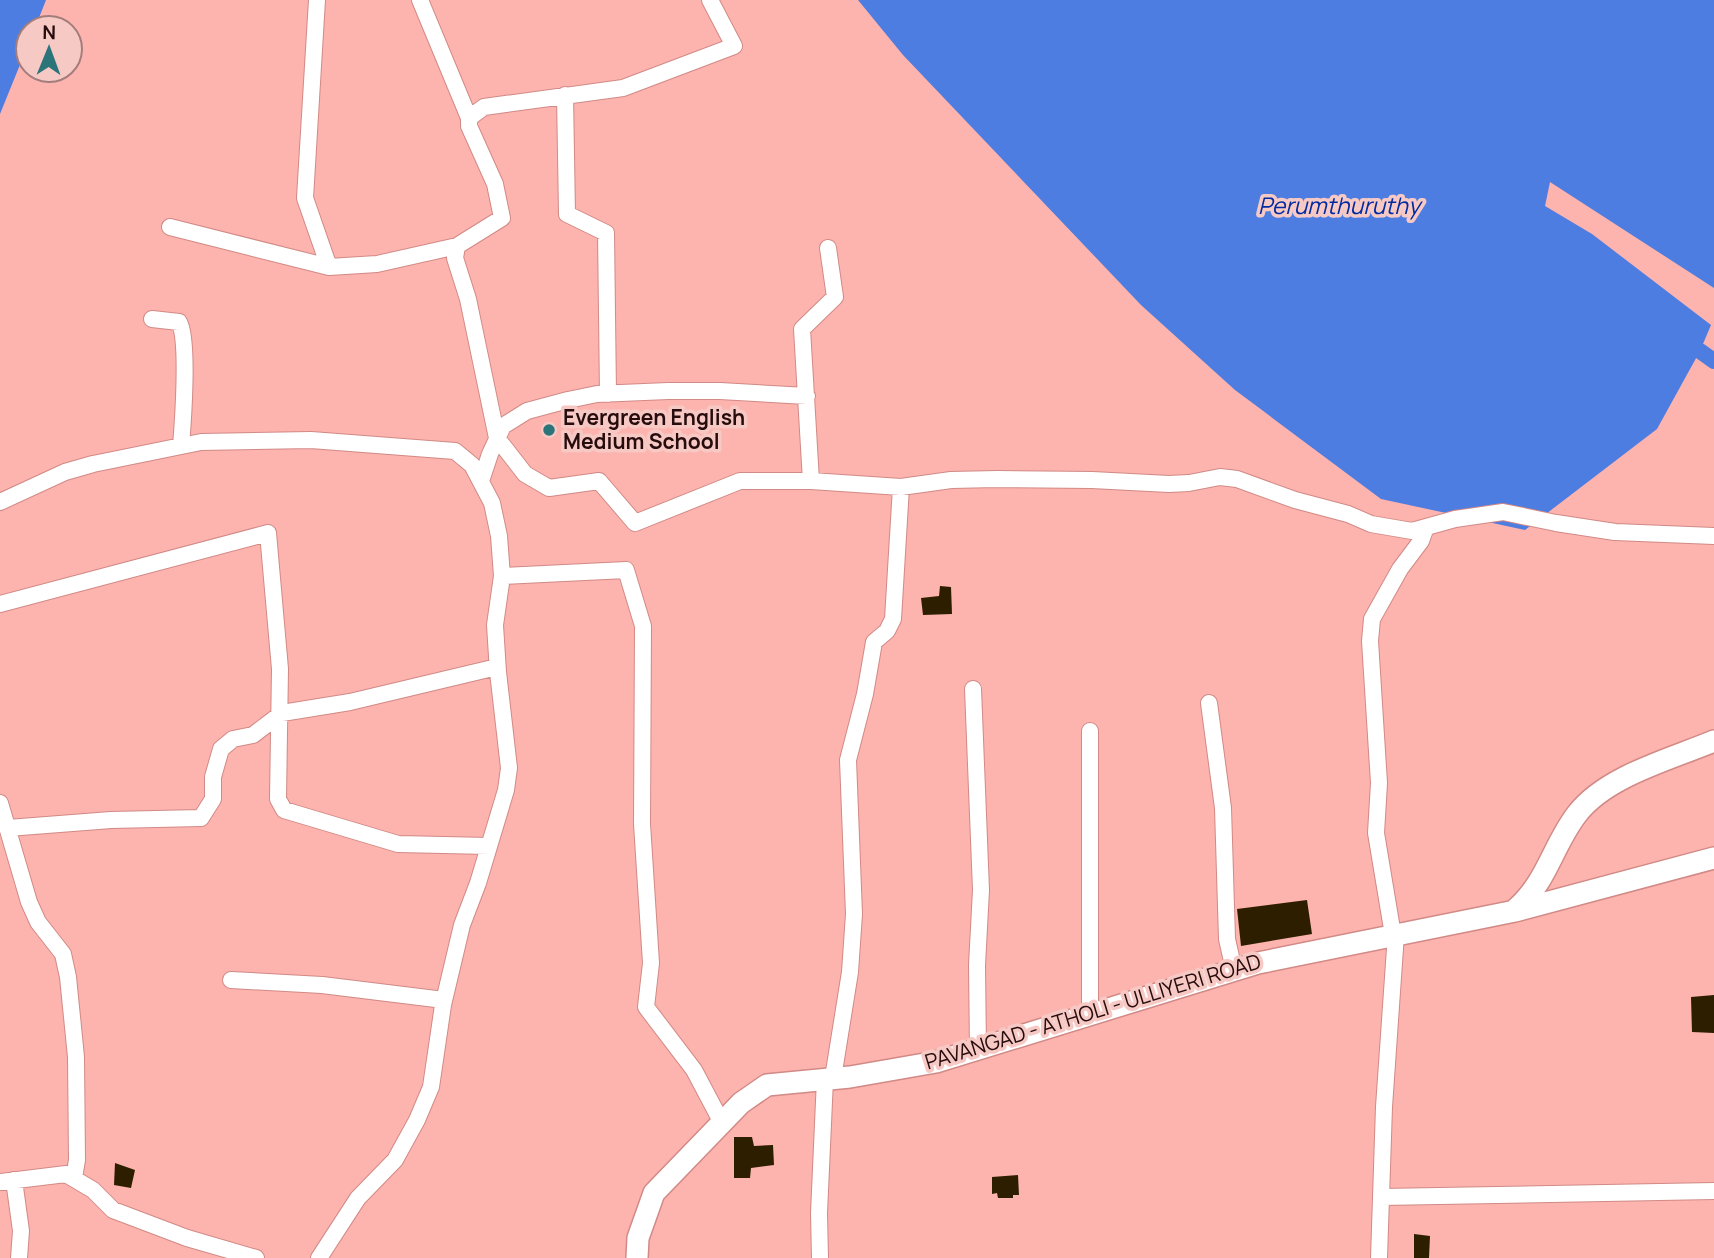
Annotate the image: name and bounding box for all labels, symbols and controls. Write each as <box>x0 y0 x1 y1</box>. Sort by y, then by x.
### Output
north arrow <box>14 14 84 84</box>
text: N <box>42 19 56 45</box>
water label: Perumthuruthy <box>1258 189 1423 221</box>
place label: Evergreen English Medium School <box>563 403 745 455</box>
marker: Evergreen English Medium School <box>541 422 557 438</box>
street label: PAVANGAD - ATHOLI - ULLIYERI ROAD <box>921 946 1264 1076</box>

